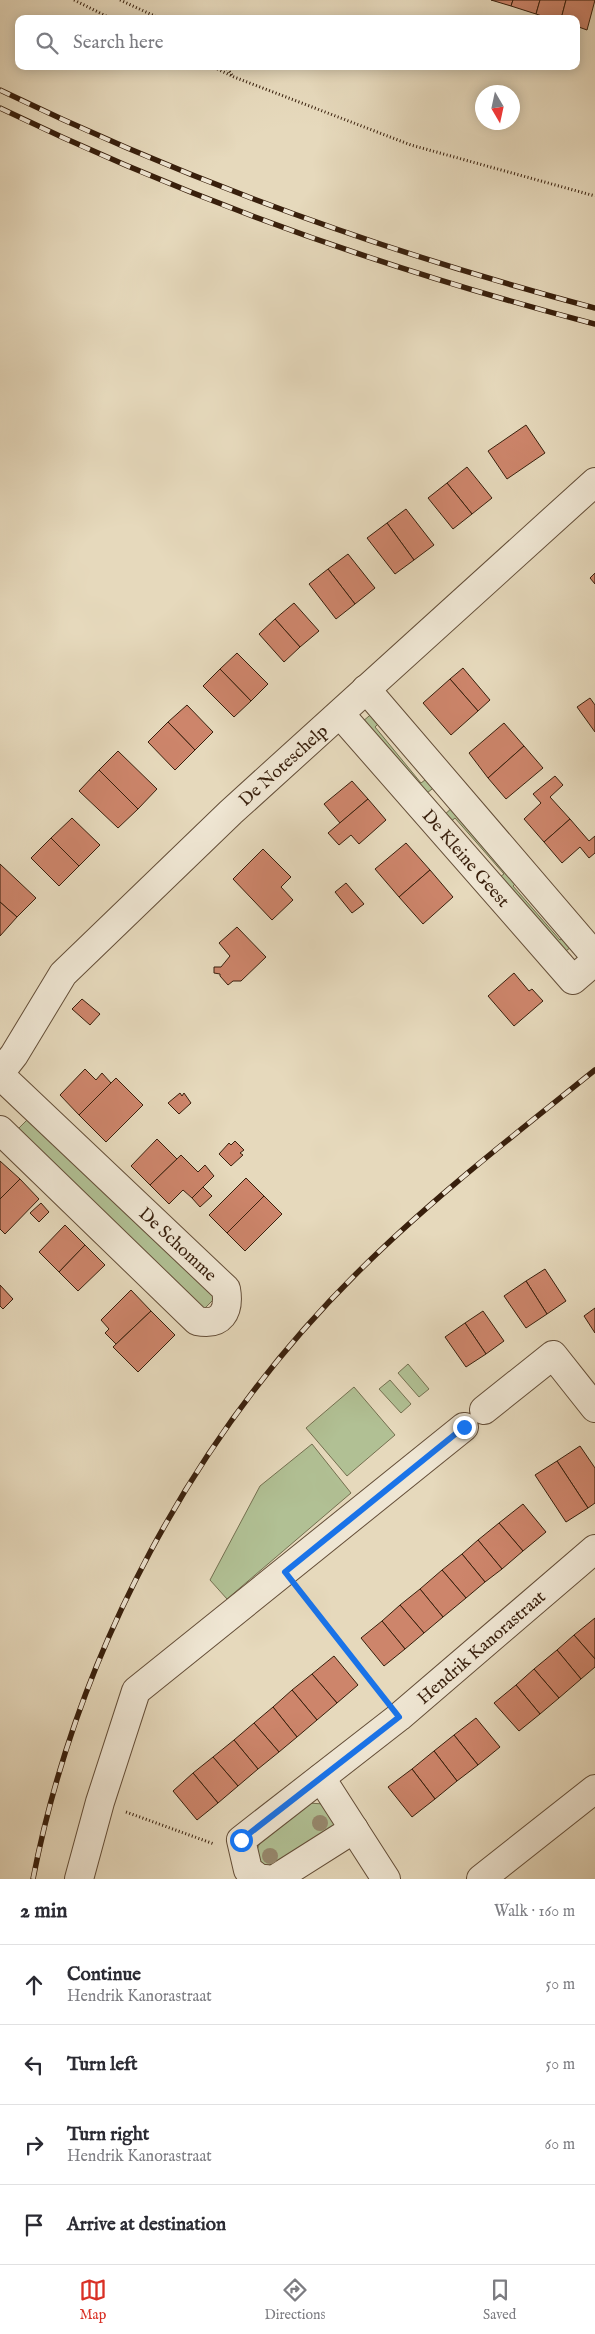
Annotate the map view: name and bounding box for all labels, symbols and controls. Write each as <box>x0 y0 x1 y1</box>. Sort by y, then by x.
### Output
search box <box>15 15 580 70</box>
icon: search <box>33 29 61 57</box>
text: Search here <box>73 31 164 55</box>
north arrow <box>475 85 520 130</box>
street label: De Noteschelp <box>235 720 334 812</box>
street label: De Kleine Geest <box>416 805 514 913</box>
street label: De Schomme <box>133 1203 221 1287</box>
route end <box>453 1416 476 1439</box>
street label: Hendrik Kanorastraat <box>413 1586 551 1710</box>
route start <box>230 1829 253 1852</box>
text: 2 min <box>20 1898 67 1925</box>
text: Walk · 160 m <box>494 1902 575 1922</box>
text: Continue <box>67 1963 141 1987</box>
icon: ahead <box>20 1971 48 1999</box>
text: 50 m <box>546 1975 575 1995</box>
text: Hendrik Kanorastraat <box>67 1987 212 2007</box>
icon: left <box>20 2051 48 2079</box>
text: Turn left <box>67 2053 138 2077</box>
text: 50 m <box>546 2055 575 2075</box>
text: Turn right <box>67 2123 149 2147</box>
icon: right <box>20 2131 48 2159</box>
text: 60 m <box>545 2135 575 2155</box>
text: Hendrik Kanorastraat <box>67 2147 212 2167</box>
icon: arrive <box>20 2211 48 2239</box>
text: Arrive at destination <box>67 2213 226 2237</box>
tab: Map <box>79 2276 107 2324</box>
tab: Directions <box>264 2276 325 2324</box>
tab: Saved <box>483 2276 516 2324</box>

